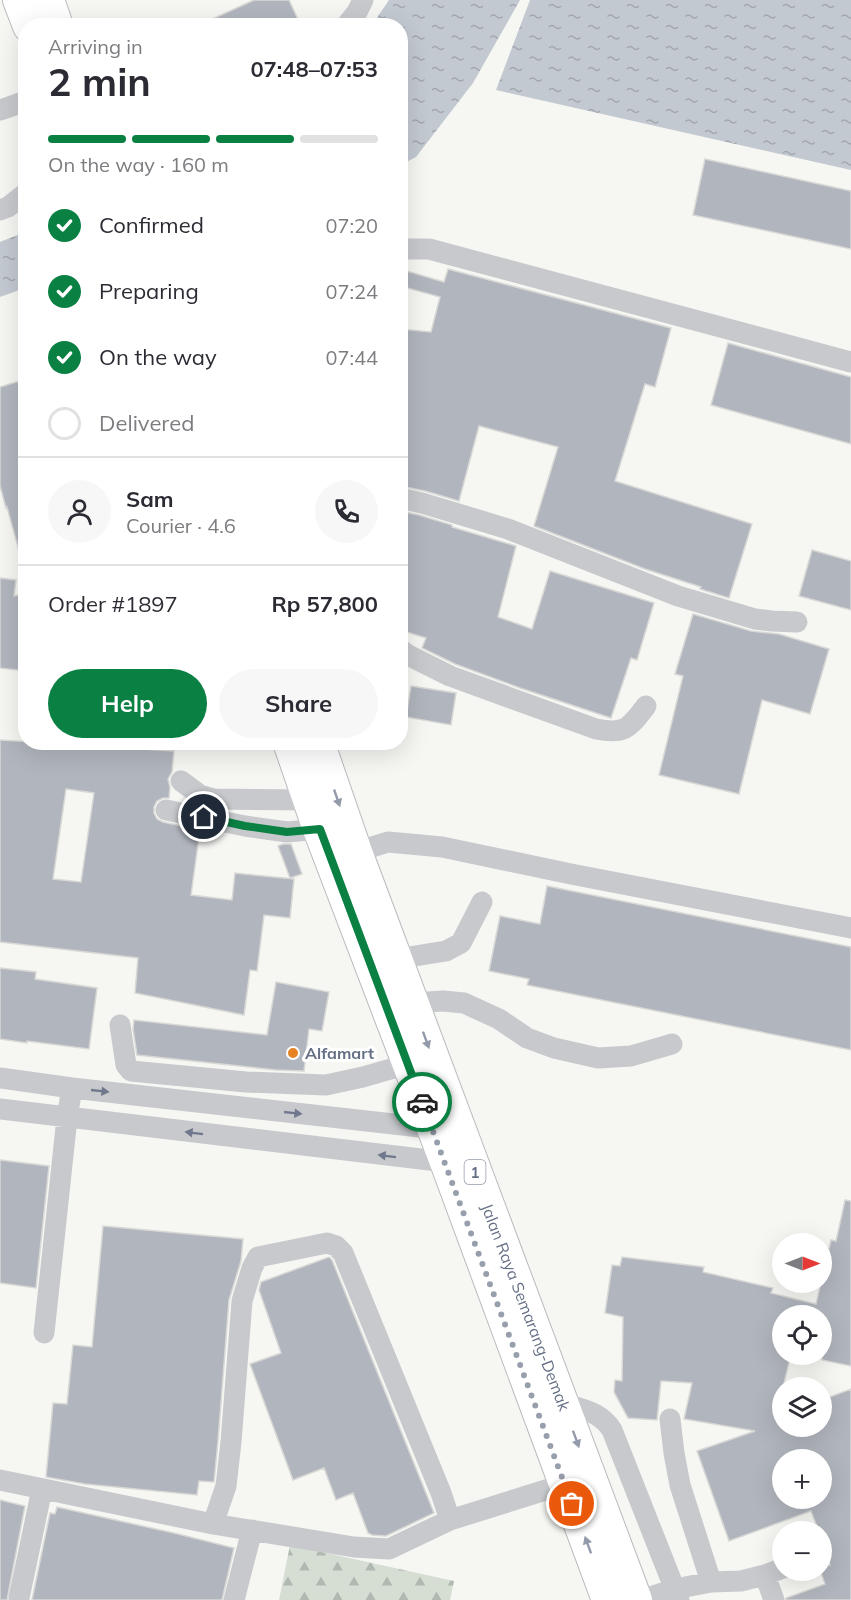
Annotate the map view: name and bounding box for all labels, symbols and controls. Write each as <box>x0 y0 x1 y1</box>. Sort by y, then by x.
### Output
text: Arriving in <box>48 34 143 59</box>
text: 07:48–07:53 <box>250 55 378 83</box>
text: 2 min <box>48 57 151 106</box>
text: On the way · 160 m <box>48 152 229 177</box>
icon: check <box>48 209 81 242</box>
text: Confirmed <box>99 211 204 239</box>
text: 07:20 <box>325 213 378 238</box>
icon: check <box>48 275 81 308</box>
text: Preparing <box>99 277 199 305</box>
text: 07:24 <box>325 279 378 304</box>
icon: check <box>48 341 81 374</box>
text: On the way <box>99 343 217 371</box>
text: 07:44 <box>325 345 378 370</box>
text: Delivered <box>99 409 194 437</box>
button: person <box>48 480 111 543</box>
button: phone <box>315 480 378 543</box>
text: Sam <box>126 485 174 513</box>
text: Courier · 4.6 <box>126 513 236 538</box>
text: Order #1897 <box>48 590 178 618</box>
text: Rp 57,800 <box>271 590 378 618</box>
button: Help <box>48 669 207 738</box>
button: Share <box>219 669 378 738</box>
one-way arrow <box>332 789 342 807</box>
pin <box>178 791 229 842</box>
icon: home <box>187 800 220 833</box>
one-way arrow <box>421 1031 431 1049</box>
place label: Alfamart <box>305 1043 374 1063</box>
marker: Alfamart <box>286 1046 300 1060</box>
courier <box>392 1072 452 1132</box>
one-way arrow <box>90 1086 109 1096</box>
icon: car <box>406 1086 439 1119</box>
one-way arrow <box>284 1108 303 1118</box>
one-way arrow <box>184 1128 203 1138</box>
one-way arrow <box>378 1151 397 1160</box>
road number: 1 <box>464 1160 486 1184</box>
street label: Jalan Raya Semarang-Demak <box>477 1200 575 1414</box>
north arrow <box>772 1233 832 1293</box>
map controls <box>772 1233 832 1581</box>
button: locate <box>772 1305 832 1365</box>
button: layers <box>772 1377 832 1437</box>
one-way arrow <box>571 1430 581 1448</box>
button: + <box>772 1449 832 1509</box>
pin <box>546 1478 597 1529</box>
icon: bag <box>555 1487 588 1520</box>
button: − <box>772 1521 832 1581</box>
one-way arrow <box>582 1536 592 1554</box>

